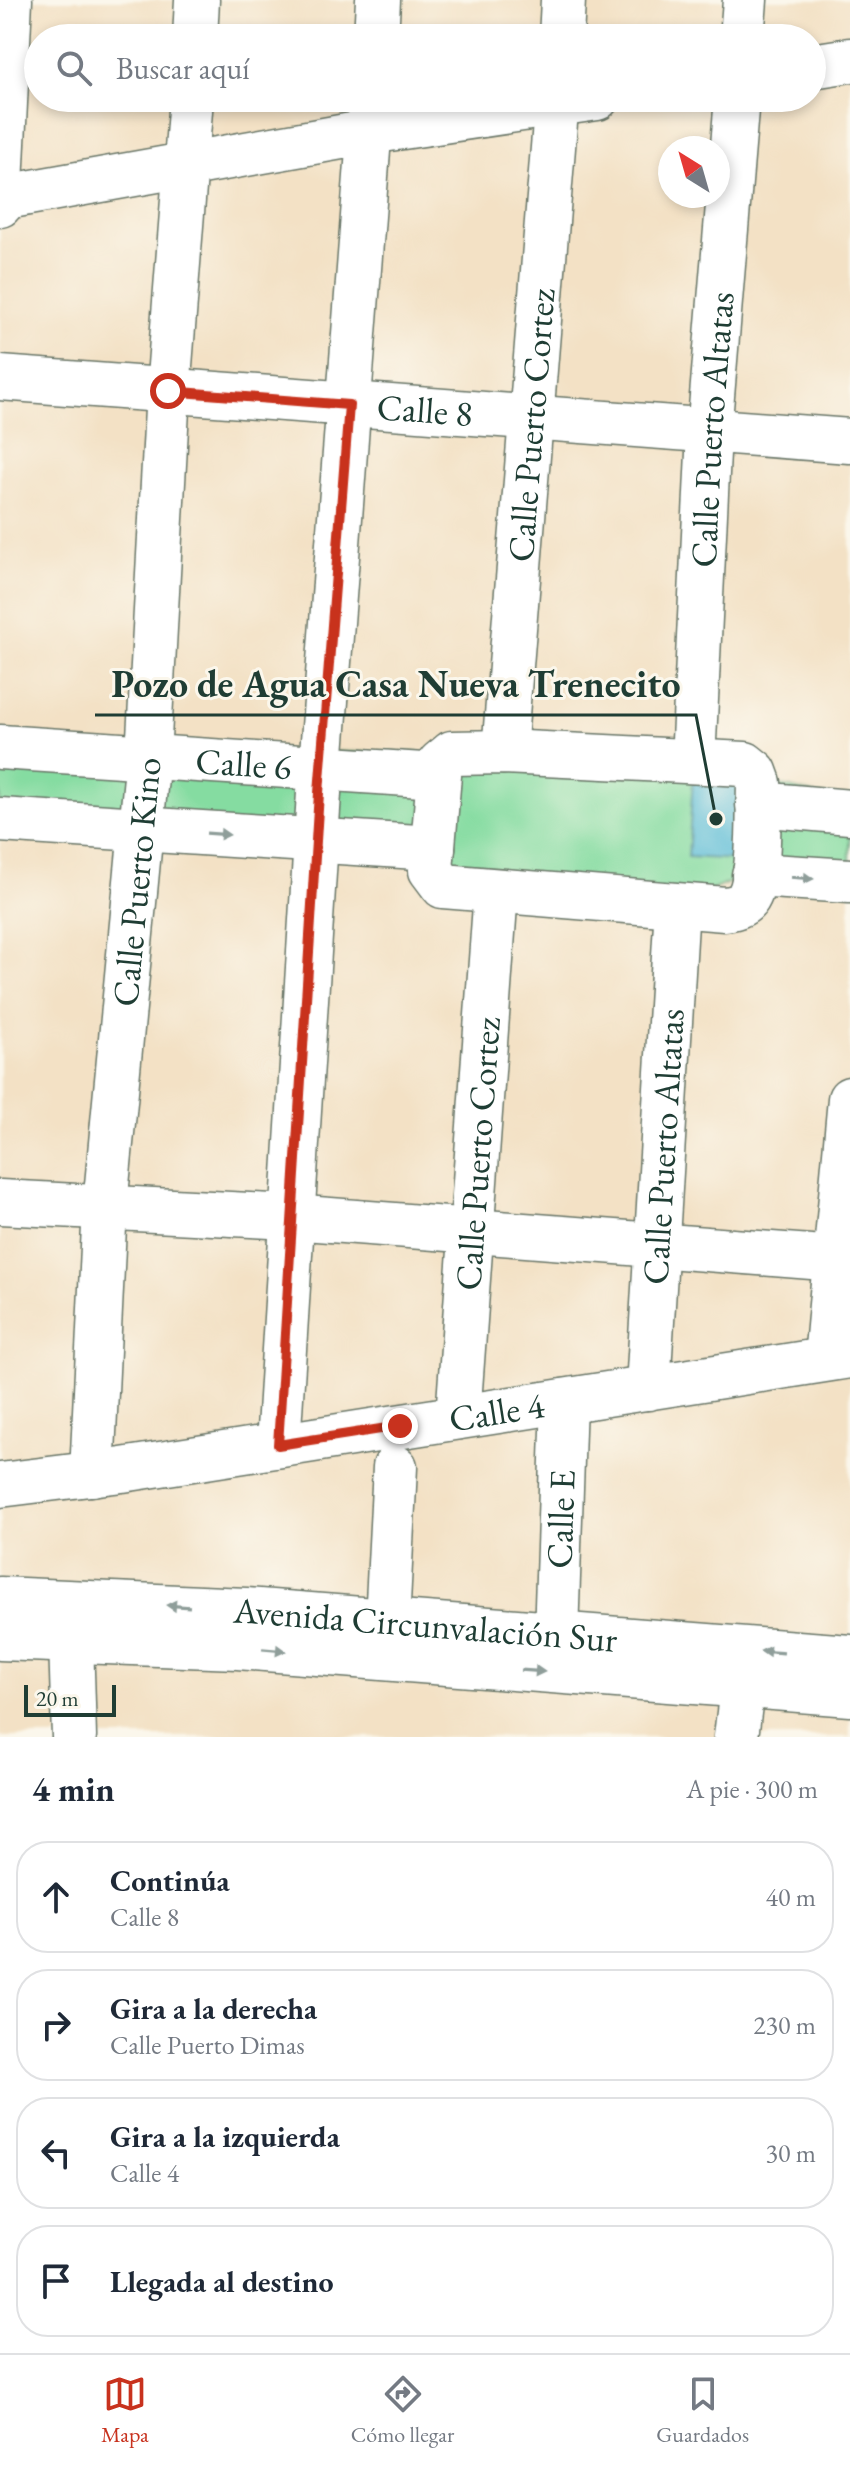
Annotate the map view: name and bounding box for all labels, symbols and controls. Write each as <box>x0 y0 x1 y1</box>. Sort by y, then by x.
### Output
search box <box>24 24 826 112</box>
icon: search <box>52 46 96 90</box>
text: Buscar aquí <box>116 49 250 88</box>
north arrow <box>658 136 730 208</box>
street label: Calle Puerto Cortez <box>496 286 565 564</box>
street label: Calle Puerto Altatas <box>679 290 744 569</box>
route start <box>150 373 186 409</box>
street label: Calle 8 <box>375 383 474 436</box>
callout: Pozo de Agua Casa Nueva Trenecito <box>95 653 696 715</box>
text: Pozo de Agua Casa Nueva Trenecito <box>111 659 681 708</box>
street label: Calle 6 <box>194 737 293 790</box>
street label: Calle Puerto Kino <box>101 755 171 1008</box>
one-way arrow <box>206 828 231 841</box>
one-way arrow <box>790 871 815 884</box>
street label: Calle Puerto Altatas <box>631 1007 694 1286</box>
street label: Calle Puerto Cortez <box>444 1015 510 1292</box>
street label: Calle 4 <box>446 1381 548 1442</box>
route end <box>382 1408 418 1444</box>
street label: Calle E <box>535 1469 585 1569</box>
street label: Avenida Circunvalación Sur <box>231 1586 619 1662</box>
one-way arrow <box>165 1599 190 1612</box>
one-way arrow <box>262 1644 287 1657</box>
one-way arrow <box>759 1646 784 1659</box>
one-way arrow <box>521 1665 546 1678</box>
scale bar <box>24 1681 116 1717</box>
text: 20 m <box>36 1684 79 1713</box>
text: 4 min <box>32 1767 115 1811</box>
text: A pie · 300 m <box>686 1772 818 1806</box>
text: Continúa <box>110 1861 230 1900</box>
icon: ahead <box>34 1875 78 1919</box>
text: 40 m <box>766 1880 816 1914</box>
text: Calle 8 <box>110 1900 179 1934</box>
text: Gira a la derecha <box>110 1989 317 2028</box>
icon: right <box>34 2003 78 2047</box>
text: 230 m <box>753 2008 816 2042</box>
text: Calle Puerto Dimas <box>110 2028 305 2062</box>
text: Gira a la izquierda <box>110 2117 340 2156</box>
icon: left <box>34 2131 78 2175</box>
text: 30 m <box>766 2136 816 2170</box>
text: Calle 4 <box>110 2156 179 2190</box>
icon: arrive <box>34 2259 78 2303</box>
text: Llegada al destino <box>110 2262 334 2301</box>
tab: Mapa <box>101 2372 149 2449</box>
tab: Cómo llegar <box>351 2372 454 2449</box>
tab: Guardados <box>656 2372 749 2449</box>

